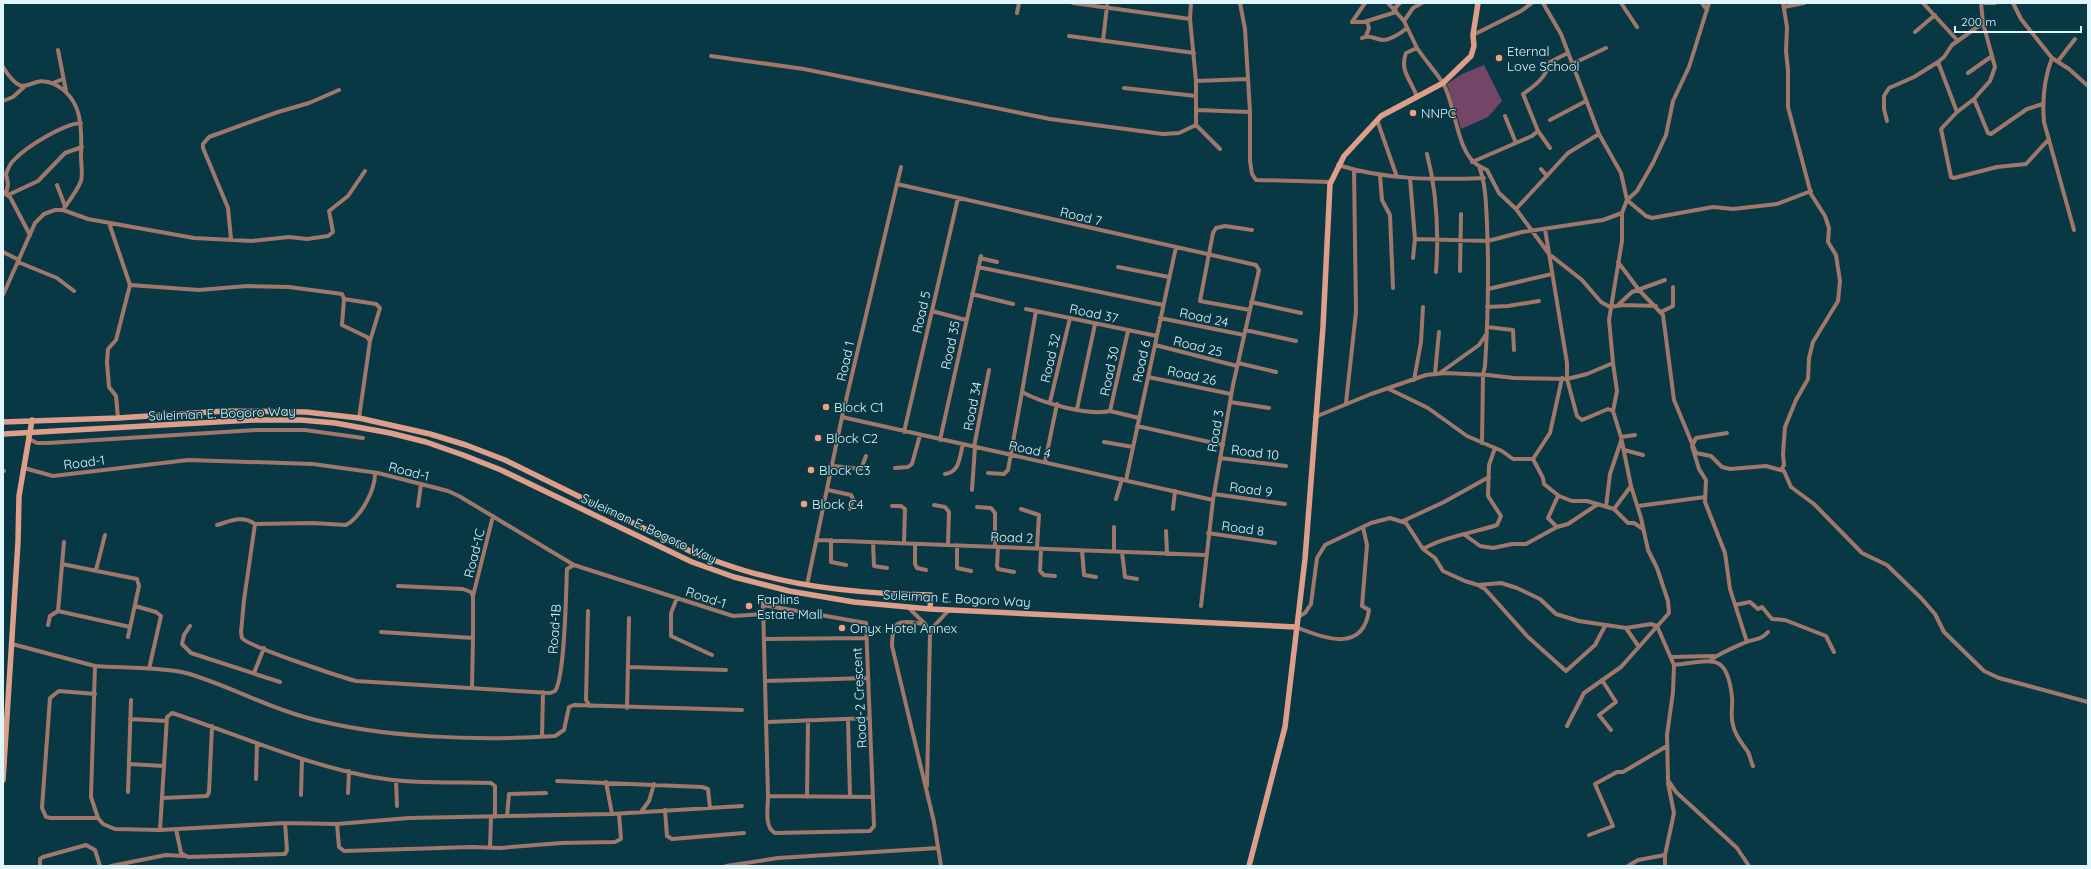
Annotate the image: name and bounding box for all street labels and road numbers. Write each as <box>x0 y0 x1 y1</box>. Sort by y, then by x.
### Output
street label: Road 7 <box>1059 203 1104 229</box>
street label: Road 5 <box>908 289 934 335</box>
street label: Road 37 <box>1068 300 1120 326</box>
street label: Road 24 <box>1178 304 1230 330</box>
street label: Road 35 <box>937 319 963 371</box>
street label: Road 32 <box>1037 332 1063 384</box>
street label: Road 25 <box>1172 332 1224 360</box>
street label: Road 6 <box>1129 338 1153 384</box>
street label: Road 1 <box>833 339 857 383</box>
street label: Road 30 <box>1096 344 1122 397</box>
street label: Road 26 <box>1166 362 1218 388</box>
street label: Road 34 <box>959 380 985 432</box>
street label: Suleiman E. Bogoro Way <box>148 402 296 424</box>
street label: Road 3 <box>1203 408 1227 453</box>
street label: Road 4 <box>1007 437 1053 461</box>
street label: Road 10 <box>1230 441 1280 463</box>
street label: Road-1 <box>62 452 106 472</box>
street label: Road-1 <box>387 458 431 484</box>
street label: Road 9 <box>1229 478 1273 500</box>
street label: Suleiman E. Bogoro Way <box>579 490 719 566</box>
street label: Road 8 <box>1221 517 1265 539</box>
street label: Road-1C <box>460 526 488 579</box>
street label: Road 2 <box>990 528 1034 546</box>
street label: Road-1 <box>684 583 728 611</box>
street label: Suleiman E. Bogoro Way <box>883 586 1031 610</box>
street label: Road-1B <box>544 604 564 654</box>
street label: Road-2 Crescent <box>848 647 870 749</box>

